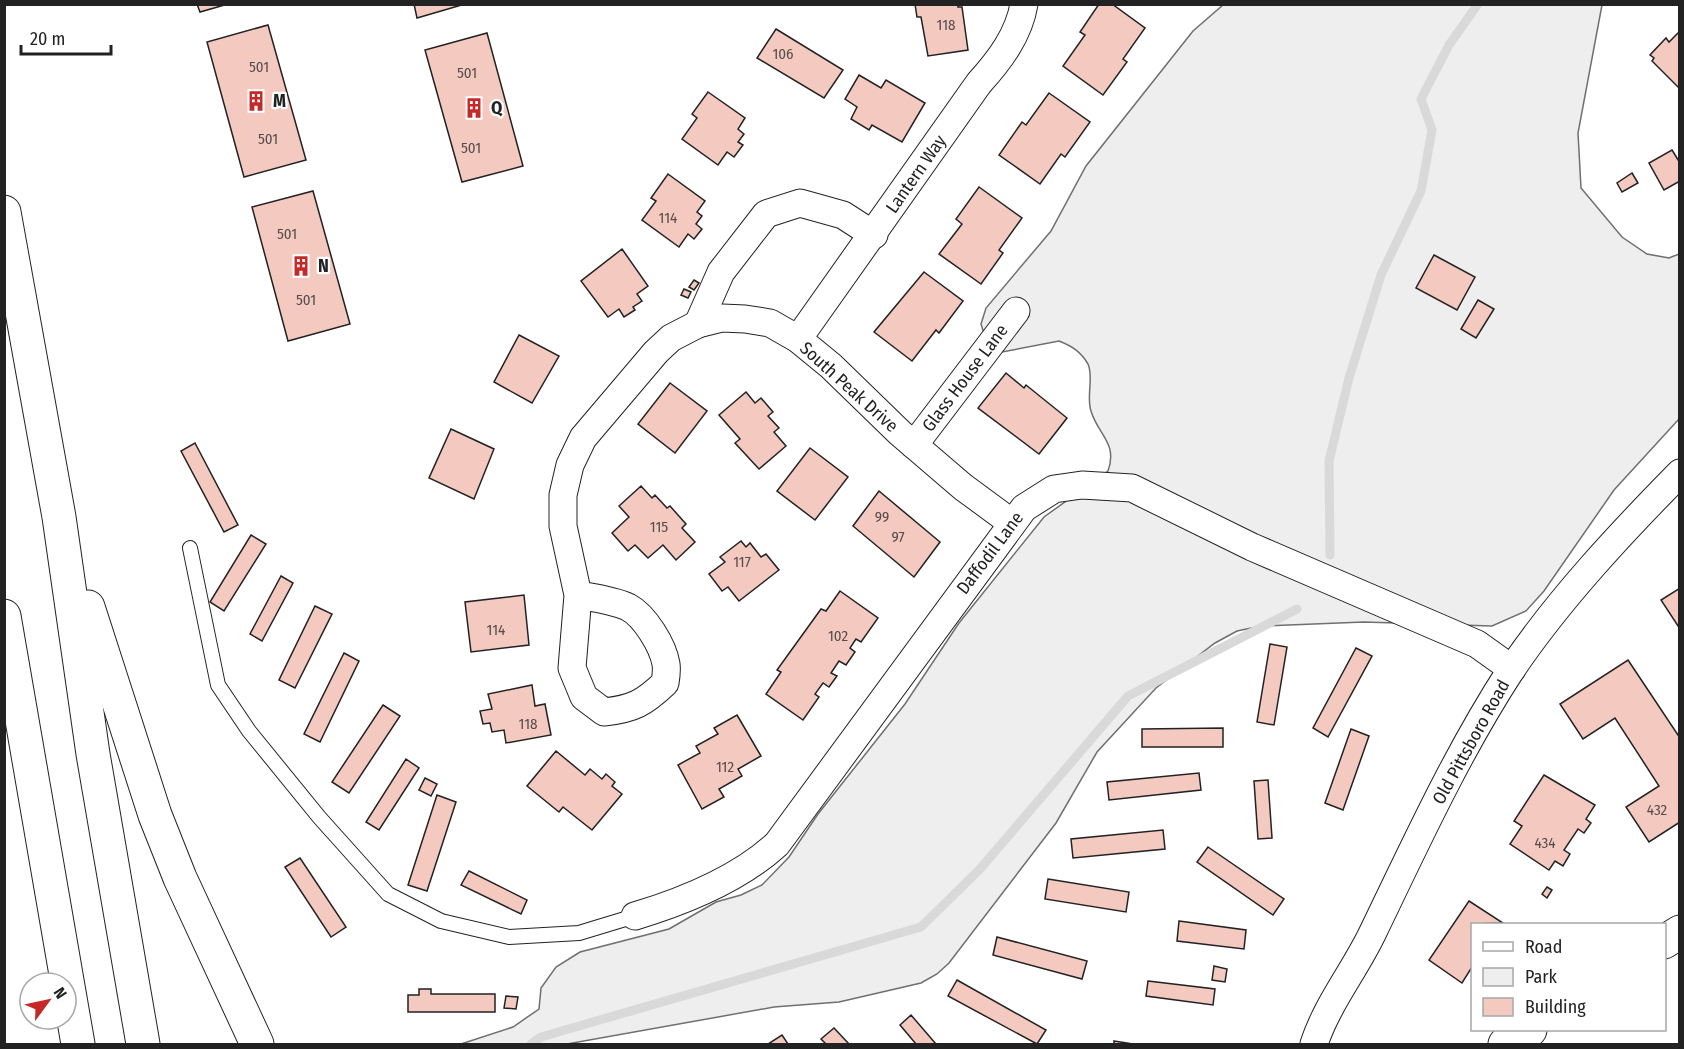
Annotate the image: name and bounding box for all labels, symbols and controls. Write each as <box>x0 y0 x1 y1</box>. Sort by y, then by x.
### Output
house number: 118 <box>937 16 956 34</box>
scale bar <box>21 18 111 56</box>
text: 20 m <box>30 28 65 50</box>
house number: 106 <box>772 45 794 63</box>
house number: 501 <box>249 58 269 76</box>
house number: 501 <box>457 64 477 82</box>
building icon: M <box>244 89 268 113</box>
place label: M <box>273 90 286 112</box>
building icon: Q <box>462 96 486 120</box>
place label: Q <box>491 97 503 119</box>
house number: 501 <box>258 130 278 148</box>
street label: Lantern Way <box>881 131 951 217</box>
house number: 501 <box>461 139 481 157</box>
house number: 114 <box>659 209 677 227</box>
house number: 501 <box>277 225 297 243</box>
building icon: N <box>289 254 313 278</box>
place label: N <box>318 255 329 277</box>
house number: 501 <box>296 291 316 309</box>
street label: Glass House Lane <box>917 320 1013 436</box>
street label: South Peak Drive <box>795 337 903 437</box>
street label: Daffodil Lane <box>952 507 1028 599</box>
house number: 99 <box>875 508 889 526</box>
house number: 115 <box>650 518 668 536</box>
house number: 97 <box>891 528 905 546</box>
house number: 117 <box>733 553 751 571</box>
house number: 114 <box>487 621 505 639</box>
house number: 102 <box>828 627 848 645</box>
street label: Old Pittsboro Road <box>1428 676 1514 808</box>
house number: 118 <box>519 715 538 733</box>
house number: 112 <box>716 758 734 776</box>
house number: 432 <box>1647 801 1668 819</box>
house number: 434 <box>1534 834 1556 852</box>
legend <box>1471 923 1666 1031</box>
text: Road <box>1525 936 1562 958</box>
text: Park <box>1525 966 1558 988</box>
north arrow <box>18 971 78 1031</box>
text: N <box>50 984 71 1002</box>
text: Building <box>1525 996 1586 1018</box>

